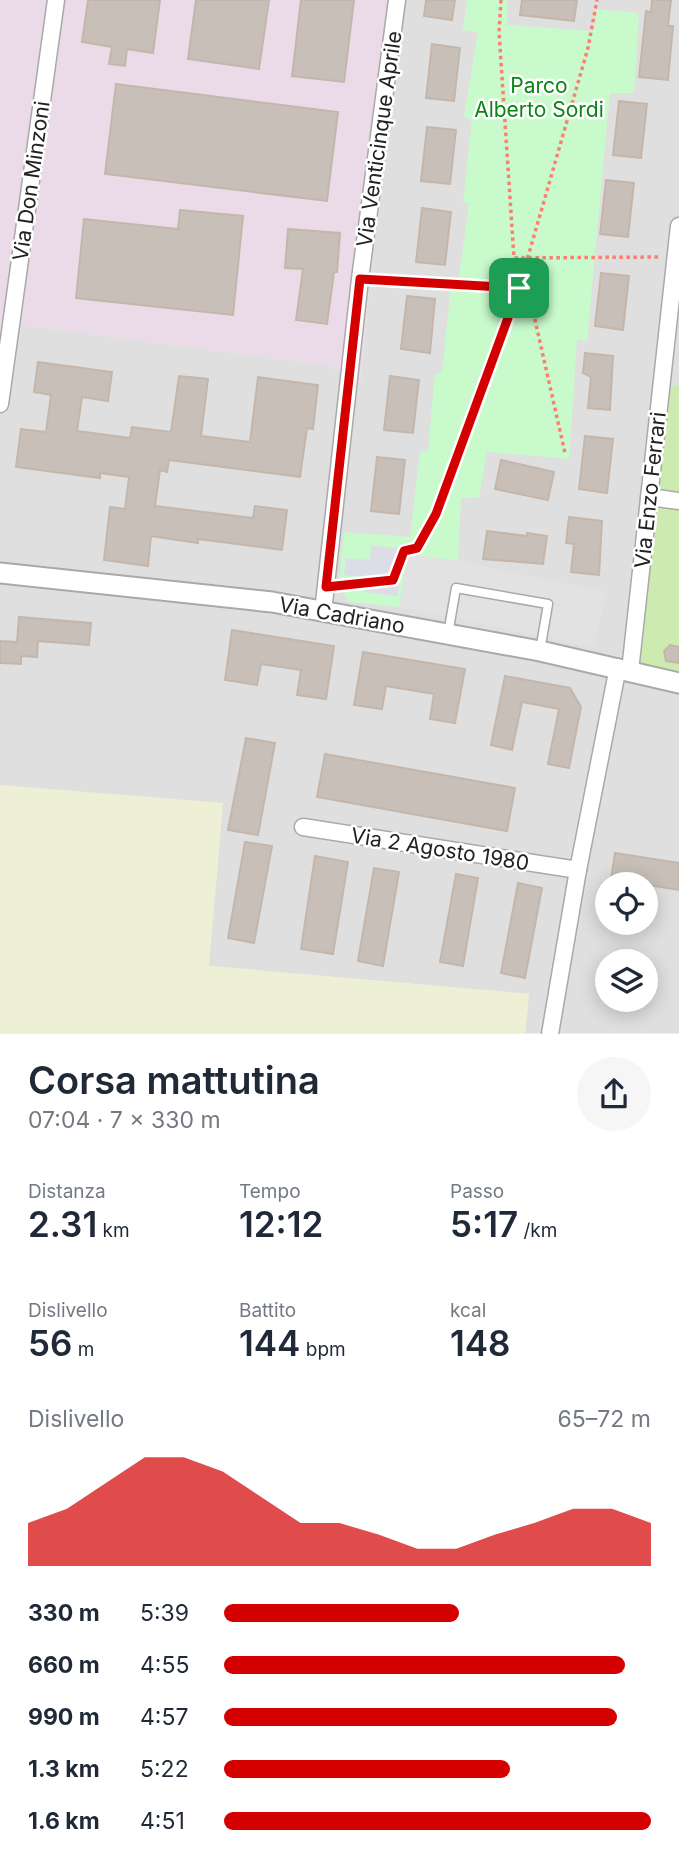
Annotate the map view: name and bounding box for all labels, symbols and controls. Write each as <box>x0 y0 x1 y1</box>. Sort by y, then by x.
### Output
street label: Via Venticinque Aprile <box>351 29 407 249</box>
park label: Parco Alberto Sordi <box>474 73 604 122</box>
street label: Via Don Minzoni <box>7 99 55 263</box>
pin <box>489 258 549 318</box>
icon: arrive <box>500 269 538 307</box>
street label: Via Enzo Ferrari <box>629 411 671 569</box>
street label: Via Cadriano <box>277 592 407 638</box>
street label: Via 2 Agosto 1980 <box>349 823 531 875</box>
map controls <box>595 872 658 1012</box>
button: locate <box>595 872 658 935</box>
button: layers <box>595 949 658 1012</box>
text: Corsa mattutina <box>28 1057 320 1103</box>
button: share <box>577 1057 651 1131</box>
text: 07:04 · 7 × 330 m <box>28 1106 221 1134</box>
text: Distanza <box>28 1180 106 1203</box>
text: Tempo <box>239 1180 301 1203</box>
text: Passo <box>450 1180 504 1203</box>
text: 2.31 <box>28 1203 97 1245</box>
text: 12:12 <box>239 1203 323 1245</box>
text: 5:17 <box>450 1203 518 1245</box>
text: km <box>97 1219 130 1242</box>
text: /km <box>518 1219 557 1242</box>
text: Dislivello <box>28 1299 108 1322</box>
text: Battito <box>239 1299 296 1322</box>
text: kcal <box>450 1299 486 1322</box>
text: 56 <box>28 1322 72 1364</box>
text: 144 <box>239 1322 300 1364</box>
text: 148 <box>450 1322 511 1364</box>
text: m <box>72 1338 94 1361</box>
text: bpm <box>300 1338 346 1361</box>
text: Dislivello <box>28 1405 124 1433</box>
text: 65–72 m <box>558 1405 651 1433</box>
text: 330 m <box>28 1599 100 1627</box>
text: 5:39 <box>140 1599 189 1627</box>
text: 660 m <box>28 1651 100 1679</box>
text: 4:55 <box>140 1651 189 1679</box>
text: 990 m <box>28 1703 100 1731</box>
text: 4:57 <box>140 1703 188 1731</box>
text: 1.3 km <box>28 1755 100 1783</box>
text: 5:22 <box>140 1755 189 1783</box>
text: 1.6 km <box>28 1807 100 1835</box>
text: 4:51 <box>140 1807 185 1835</box>

